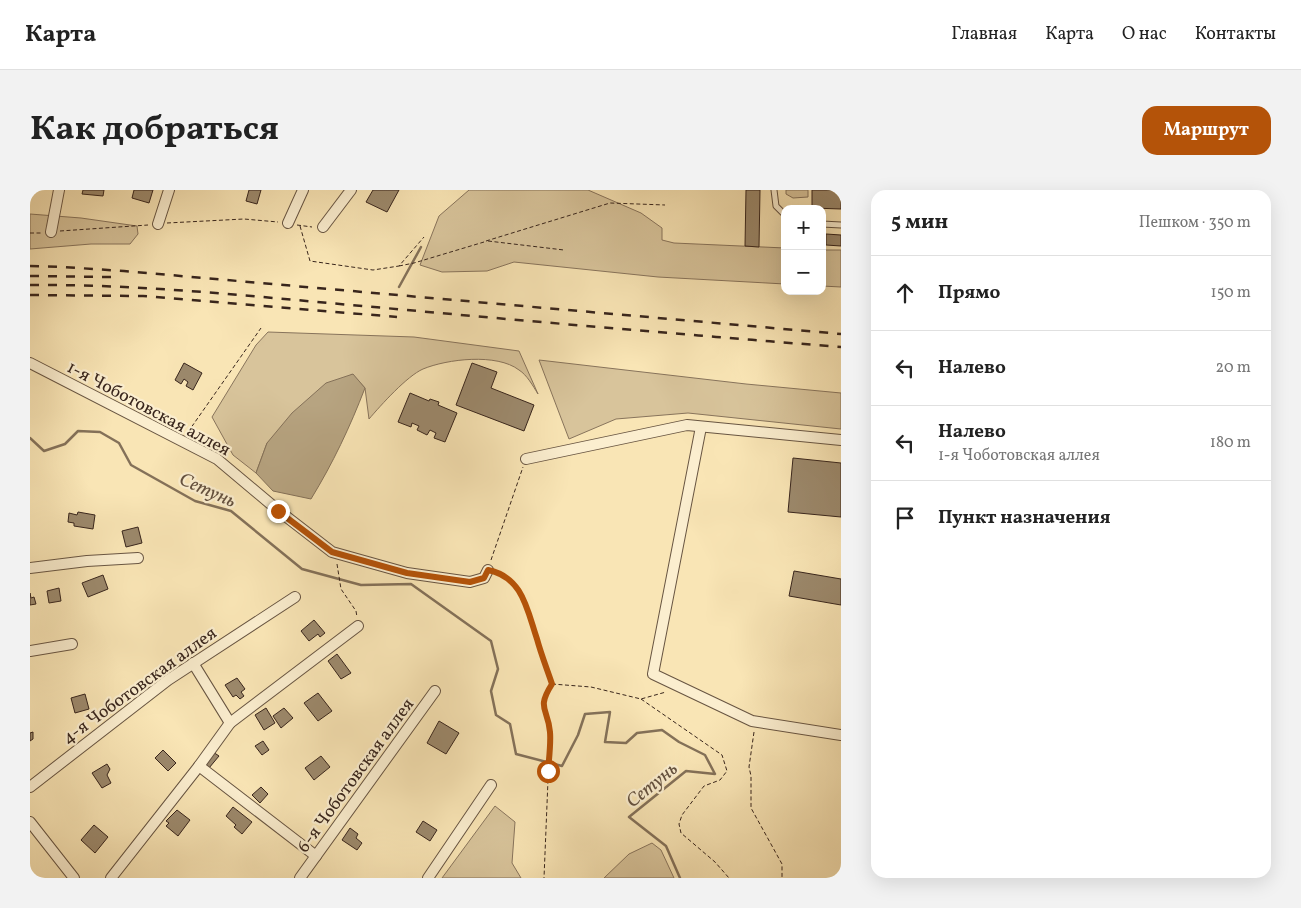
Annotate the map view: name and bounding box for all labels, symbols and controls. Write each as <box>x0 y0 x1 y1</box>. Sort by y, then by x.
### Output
text: Карта <box>25 18 96 52</box>
text: Главная <box>951 22 1017 47</box>
text: Карта <box>1045 22 1094 47</box>
text: О нас <box>1122 22 1167 47</box>
text: Контакты <box>1195 22 1276 47</box>
text: Как добраться <box>30 106 279 154</box>
button: Маршрут <box>1142 106 1271 155</box>
map controls <box>781 205 826 295</box>
button: + <box>781 205 826 250</box>
text: 5 мин <box>891 208 948 237</box>
text: Пешком · 350 m <box>1139 212 1251 234</box>
button: − <box>781 250 826 295</box>
icon: ahead <box>891 279 919 307</box>
text: Прямо <box>938 280 1000 306</box>
text: 150 m <box>1210 282 1251 304</box>
icon: left <box>891 354 919 382</box>
text: Налево <box>938 355 1006 381</box>
street label: 1-я Чоботовская аллея <box>62 356 234 463</box>
text: 20 m <box>1216 357 1251 379</box>
text: Налево <box>938 419 1006 445</box>
icon: left <box>891 429 919 457</box>
text: 180 m <box>1210 432 1251 454</box>
text: 1-я Чоботовская аллея <box>938 445 1100 467</box>
water label: Сетунь <box>175 467 240 515</box>
route end <box>267 500 290 523</box>
icon: arrive <box>891 504 919 532</box>
text: Пункт назначения <box>938 505 1111 531</box>
street label: 4-я Чоботовская аллея <box>57 622 222 751</box>
street label: 6-я Чоботовская аллея <box>292 694 421 858</box>
water label: Сетунь <box>621 757 684 814</box>
route start <box>537 760 560 783</box>

